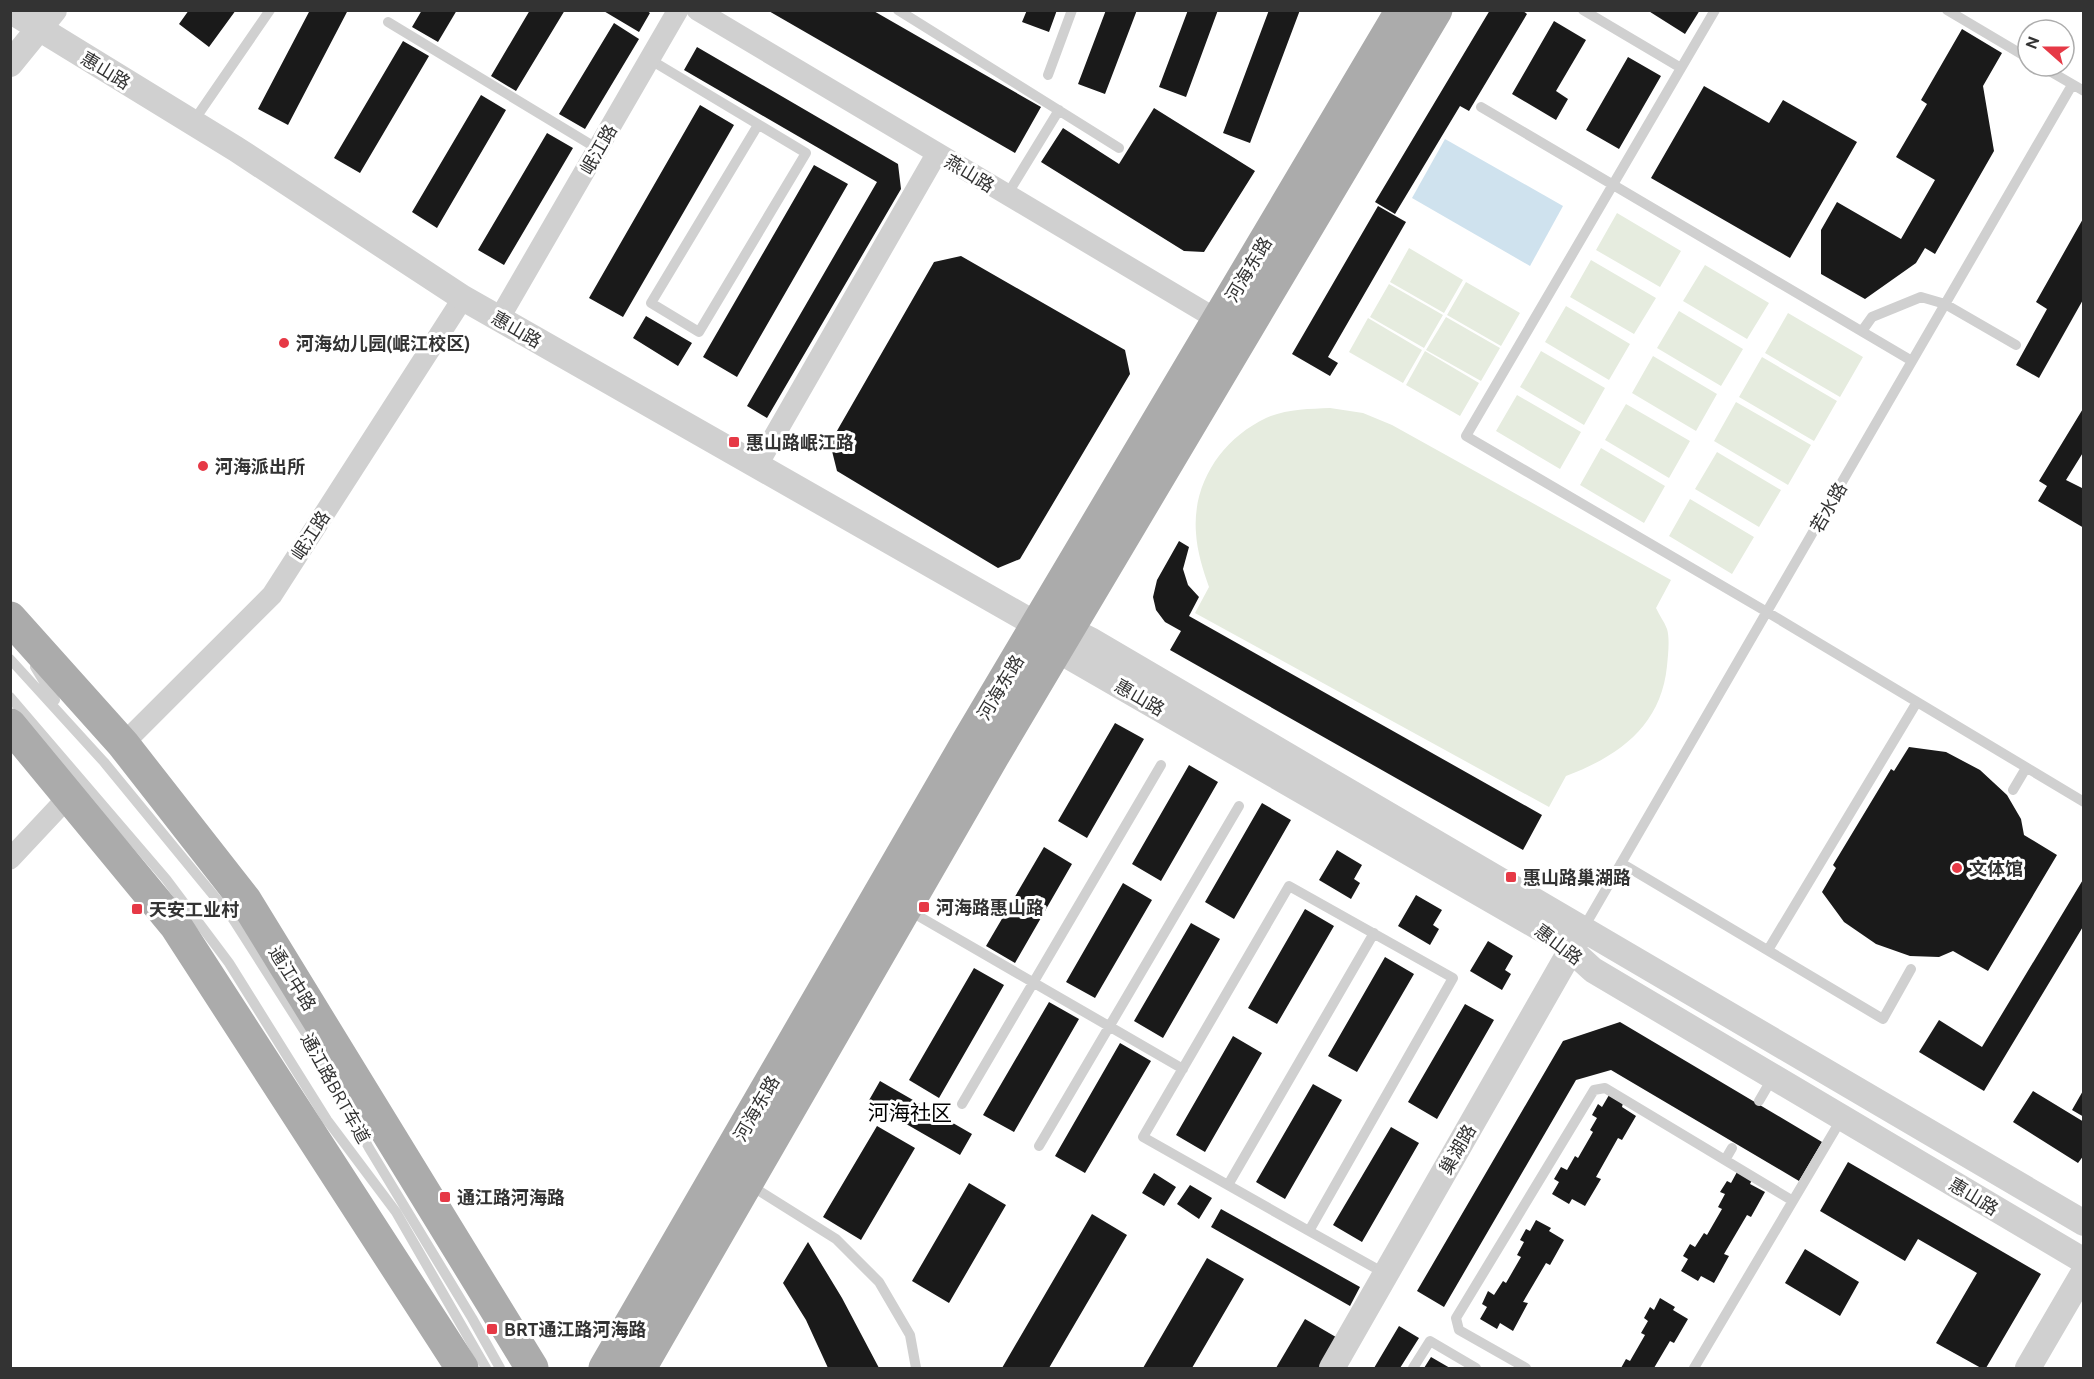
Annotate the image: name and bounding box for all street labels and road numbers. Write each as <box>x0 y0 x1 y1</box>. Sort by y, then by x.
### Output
street label: 惠山路 <box>78 48 134 92</box>
street label: 岷江路 <box>576 121 620 177</box>
street label: 燕山路 <box>942 151 998 195</box>
street label: 河海东路 <box>1221 233 1275 305</box>
street label: 惠山路 <box>489 307 545 351</box>
street label: 若水路 <box>1806 479 1850 535</box>
street label: 岷江路 <box>287 507 333 563</box>
street label: 河海东路 <box>973 651 1027 723</box>
street label: 惠山路 <box>1112 675 1168 719</box>
street label: 惠山路 <box>1531 920 1587 968</box>
street label: 通江中路 <box>265 942 321 1014</box>
street label: 通江路BRT车道 <box>298 1030 374 1146</box>
street label: 河海东路 <box>729 1072 783 1144</box>
street label: 巢湖路 <box>1435 1121 1479 1177</box>
street label: 惠山路 <box>1946 1174 2002 1218</box>

